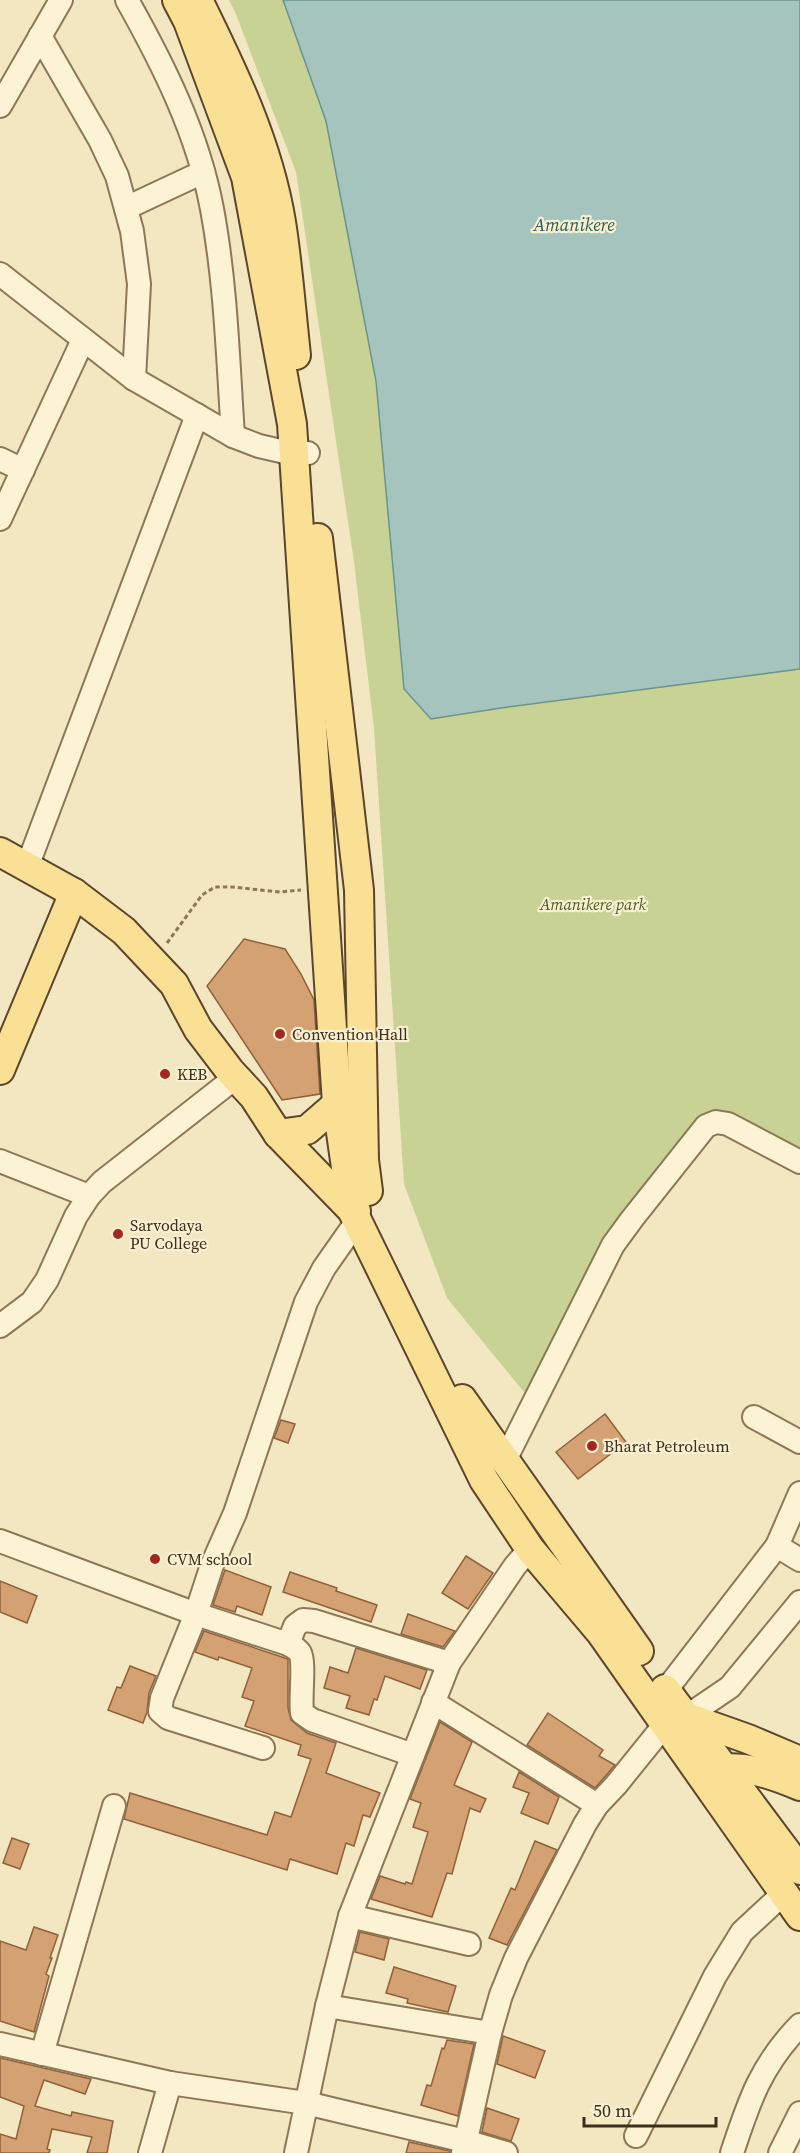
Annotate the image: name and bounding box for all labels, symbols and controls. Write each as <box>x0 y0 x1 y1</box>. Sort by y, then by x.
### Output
water label: Amanikere <box>532 212 615 237</box>
park label: Amanikere park <box>539 893 646 915</box>
place label: Convention Hall <box>292 1023 408 1045</box>
marker: Convention Hall <box>273 1027 287 1041</box>
place label: KEB <box>177 1063 207 1085</box>
marker: KEB <box>158 1067 172 1081</box>
place label: Sarvodaya PU College <box>130 1214 207 1254</box>
marker: Sarvodaya PU College <box>111 1227 125 1241</box>
place label: Bharat Petroleum <box>604 1435 730 1457</box>
marker: Bharat Petroleum <box>585 1439 599 1453</box>
place label: CVM school <box>167 1548 252 1570</box>
marker: CVM school <box>148 1552 162 1566</box>
scale bar <box>584 2090 716 2128</box>
text: 50 m <box>593 2098 631 2123</box>

